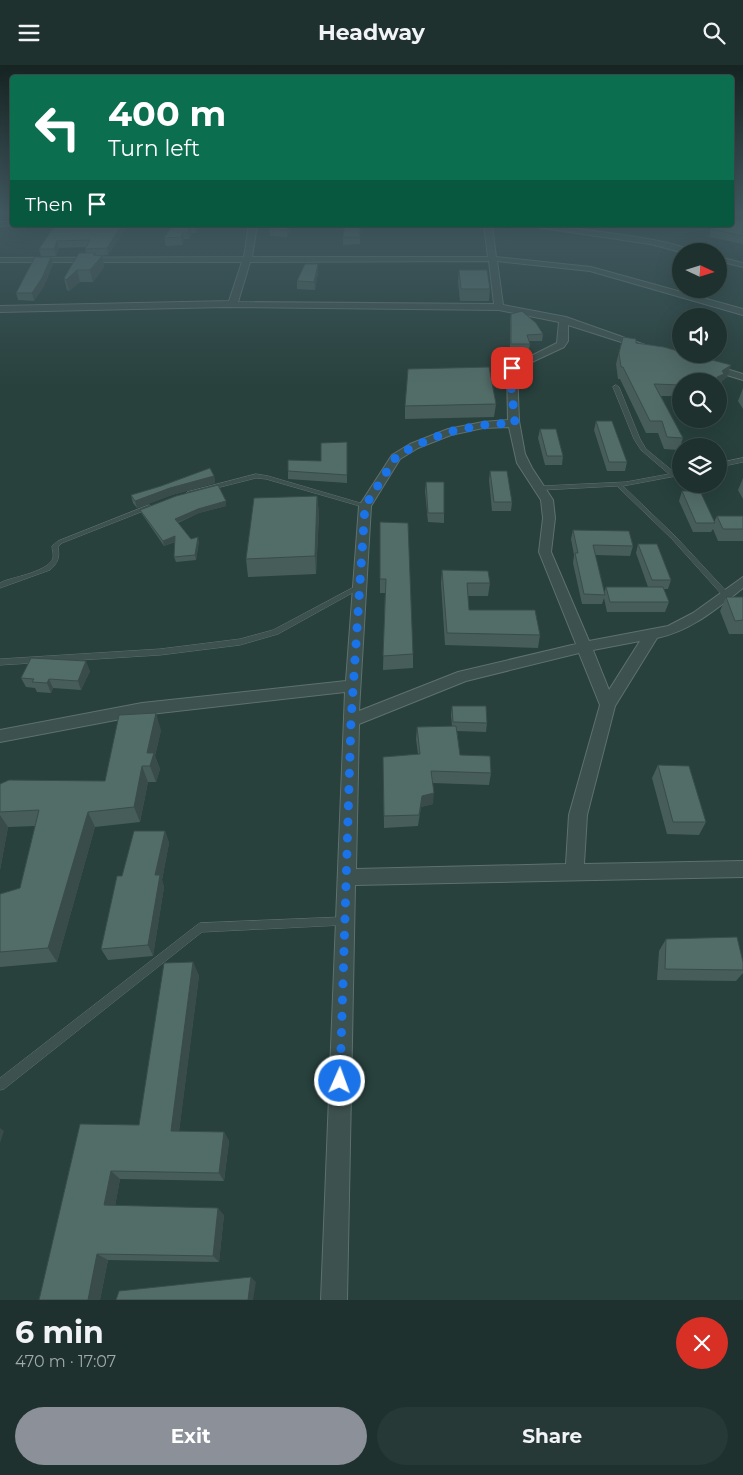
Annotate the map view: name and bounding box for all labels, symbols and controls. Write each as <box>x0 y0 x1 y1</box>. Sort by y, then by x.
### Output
icon: menu <box>15 19 43 47</box>
text: Headway <box>318 19 425 46</box>
icon: search <box>700 19 728 47</box>
text: 400 m <box>108 92 226 135</box>
icon: left <box>25 95 90 160</box>
text: Turn left <box>108 135 200 162</box>
icon: arrive <box>83 190 111 218</box>
text: Then <box>25 193 73 216</box>
north arrow <box>672 243 728 297</box>
map controls <box>672 243 727 493</box>
button: sound <box>672 308 727 363</box>
pin <box>491 347 533 389</box>
icon: arrive <box>498 354 526 382</box>
button: search <box>672 373 727 428</box>
button: layers <box>672 438 727 493</box>
position arrow <box>313 1054 365 1106</box>
text: 6 min <box>15 1314 104 1351</box>
button: close <box>676 1317 728 1369</box>
text: 470 m · 17:07 <box>15 1352 116 1371</box>
button: Exit <box>15 1407 367 1465</box>
button: Share <box>377 1407 728 1465</box>

